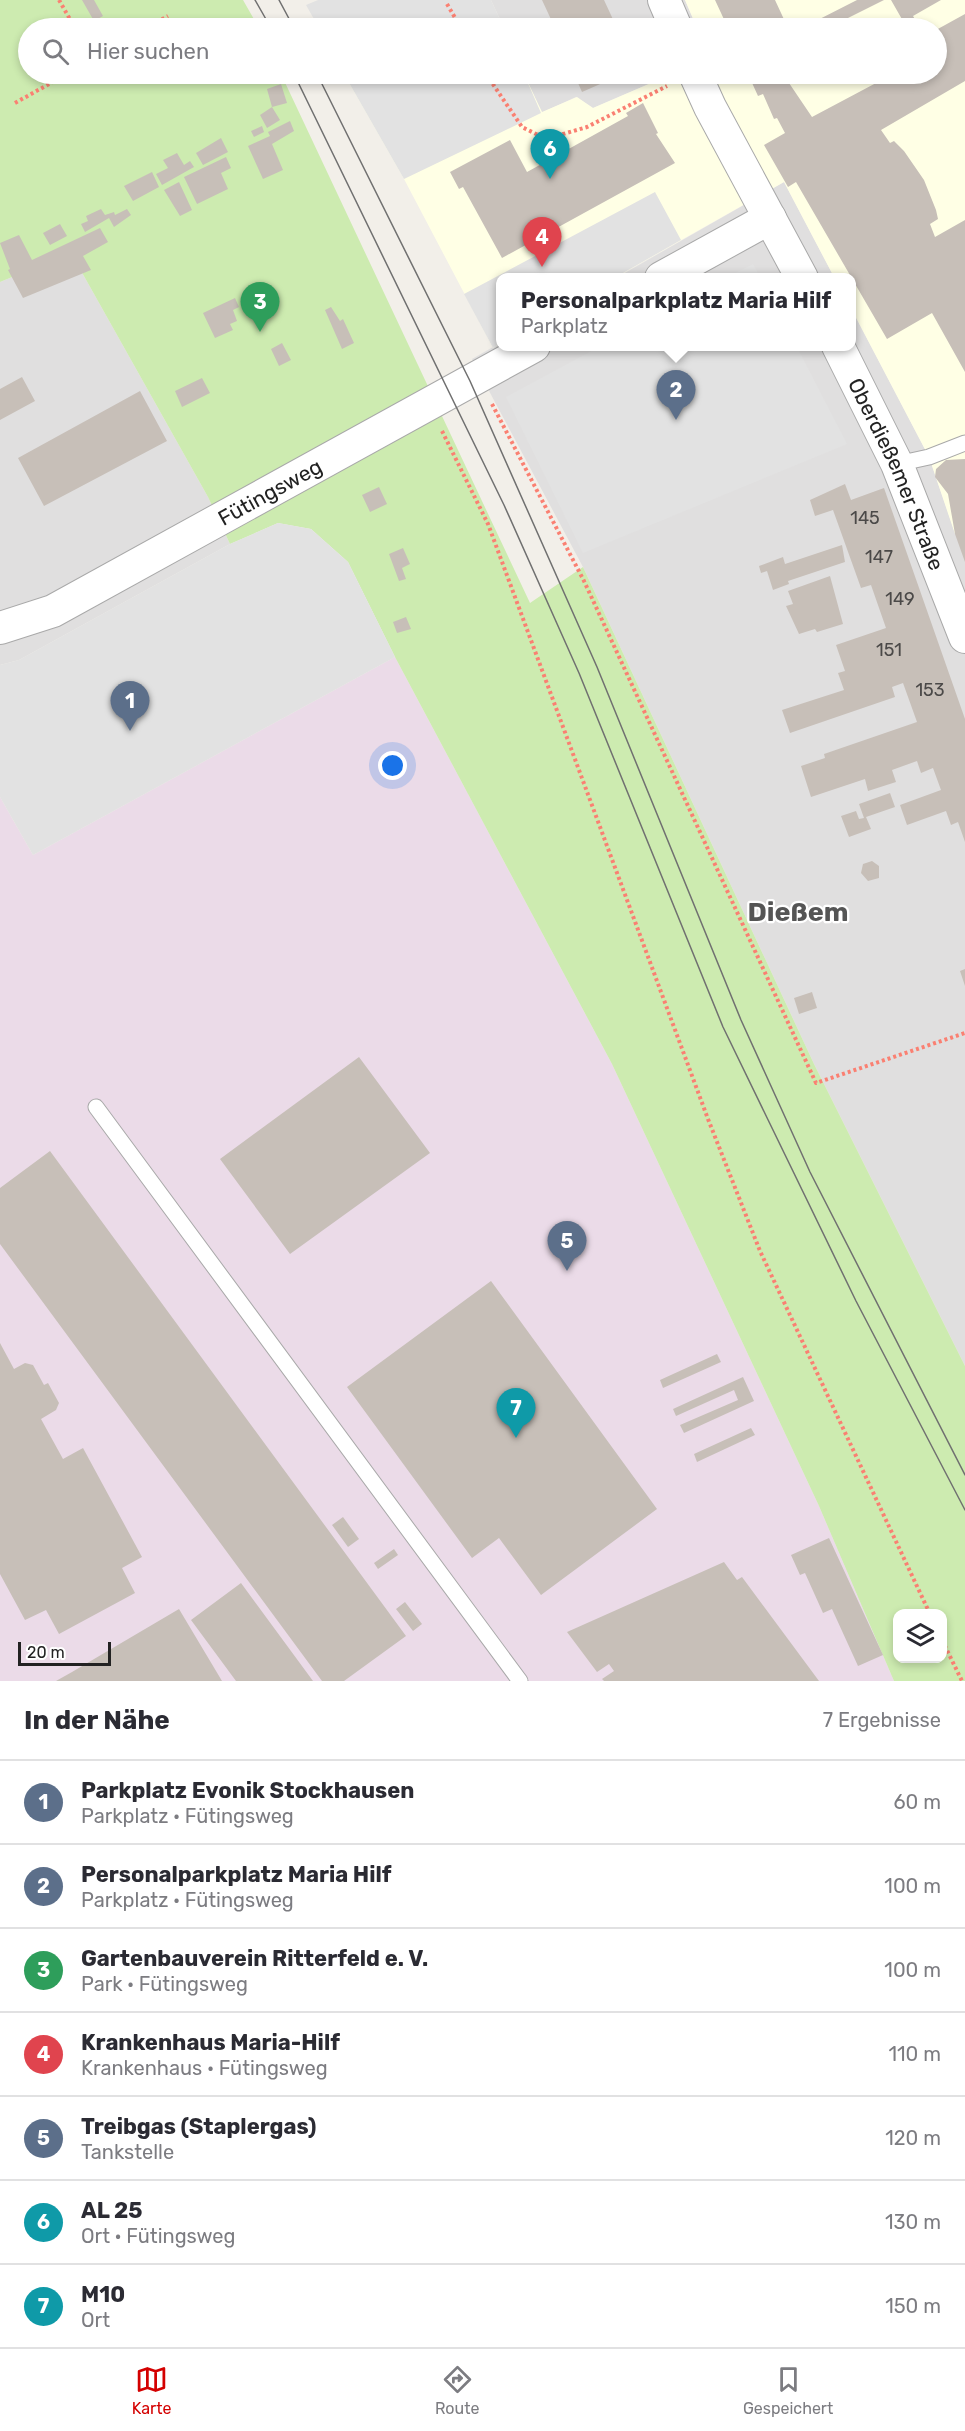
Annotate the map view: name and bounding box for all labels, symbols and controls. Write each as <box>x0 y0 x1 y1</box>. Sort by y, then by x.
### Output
search box <box>18 18 947 84</box>
icon: search <box>39 35 72 68</box>
text: Hier suchen <box>87 38 209 65</box>
pin: 6 <box>530 130 570 179</box>
pin: 4 <box>522 218 562 267</box>
popup <box>496 273 856 351</box>
pin: 3 <box>240 282 280 332</box>
text: Personalparkplatz Maria Hilf <box>521 287 831 314</box>
text: Parkplatz <box>521 314 608 338</box>
pin: 2 <box>656 370 696 420</box>
street label: Oberdießemer Straße <box>843 374 950 574</box>
street label: Fütingsweg <box>213 453 326 530</box>
house number: 145 <box>850 507 880 529</box>
house number: 147 <box>865 546 893 568</box>
house number: 149 <box>885 588 915 610</box>
house number: 151 <box>876 639 902 661</box>
house number: 153 <box>915 679 945 701</box>
pin: 1 <box>110 682 150 731</box>
your location <box>378 751 407 780</box>
district label: Dießem <box>747 896 849 928</box>
pin: 5 <box>548 1222 586 1271</box>
pin: 7 <box>496 1388 536 1438</box>
map controls <box>893 1609 947 1663</box>
button: layers <box>893 1609 947 1663</box>
scale bar <box>18 1639 111 1666</box>
text: 20 m <box>27 1643 65 1662</box>
text: In der Nähe <box>24 1705 170 1736</box>
text: 7 Ergebnisse <box>823 1708 941 1732</box>
text: Parkplatz Evonik Stockhausen <box>81 1777 414 1804</box>
text: 1 <box>39 1790 48 1814</box>
text: 60 m <box>894 1790 941 1814</box>
text: Parkplatz · Fütingsweg <box>81 1804 294 1828</box>
text: Personalparkplatz Maria Hilf <box>81 1861 392 1888</box>
text: 2 <box>37 1874 50 1898</box>
text: 100 m <box>884 1874 941 1898</box>
text: Parkplatz · Fütingsweg <box>81 1888 294 1912</box>
text: Gartenbauverein Ritterfeld e. V. <box>81 1945 428 1972</box>
text: 3 <box>37 1958 50 1982</box>
text: 100 m <box>884 1958 941 1982</box>
text: Park · Fütingsweg <box>81 1972 248 1996</box>
text: Krankenhaus Maria-Hilf <box>81 2029 340 2056</box>
text: 4 <box>37 2042 50 2066</box>
text: 110 m <box>889 2042 941 2066</box>
text: Krankenhaus · Fütingsweg <box>81 2056 328 2080</box>
text: Treibgas (Staplergas) <box>81 2113 316 2140</box>
text: 5 <box>37 2126 50 2150</box>
text: 120 m <box>885 2126 941 2150</box>
text: Tankstelle <box>81 2140 174 2164</box>
text: AL 25 <box>81 2197 143 2224</box>
text: 6 <box>37 2210 50 2234</box>
text: 130 m <box>885 2210 941 2234</box>
text: Ort · Fütingsweg <box>81 2224 235 2248</box>
text: M10 <box>81 2281 125 2308</box>
text: 7 <box>38 2294 49 2318</box>
text: 150 m <box>885 2294 941 2318</box>
text: Ort <box>81 2308 110 2332</box>
tab: Karte <box>132 2363 171 2418</box>
tab: Route <box>435 2363 479 2418</box>
tab: Gespeichert <box>743 2363 833 2418</box>

